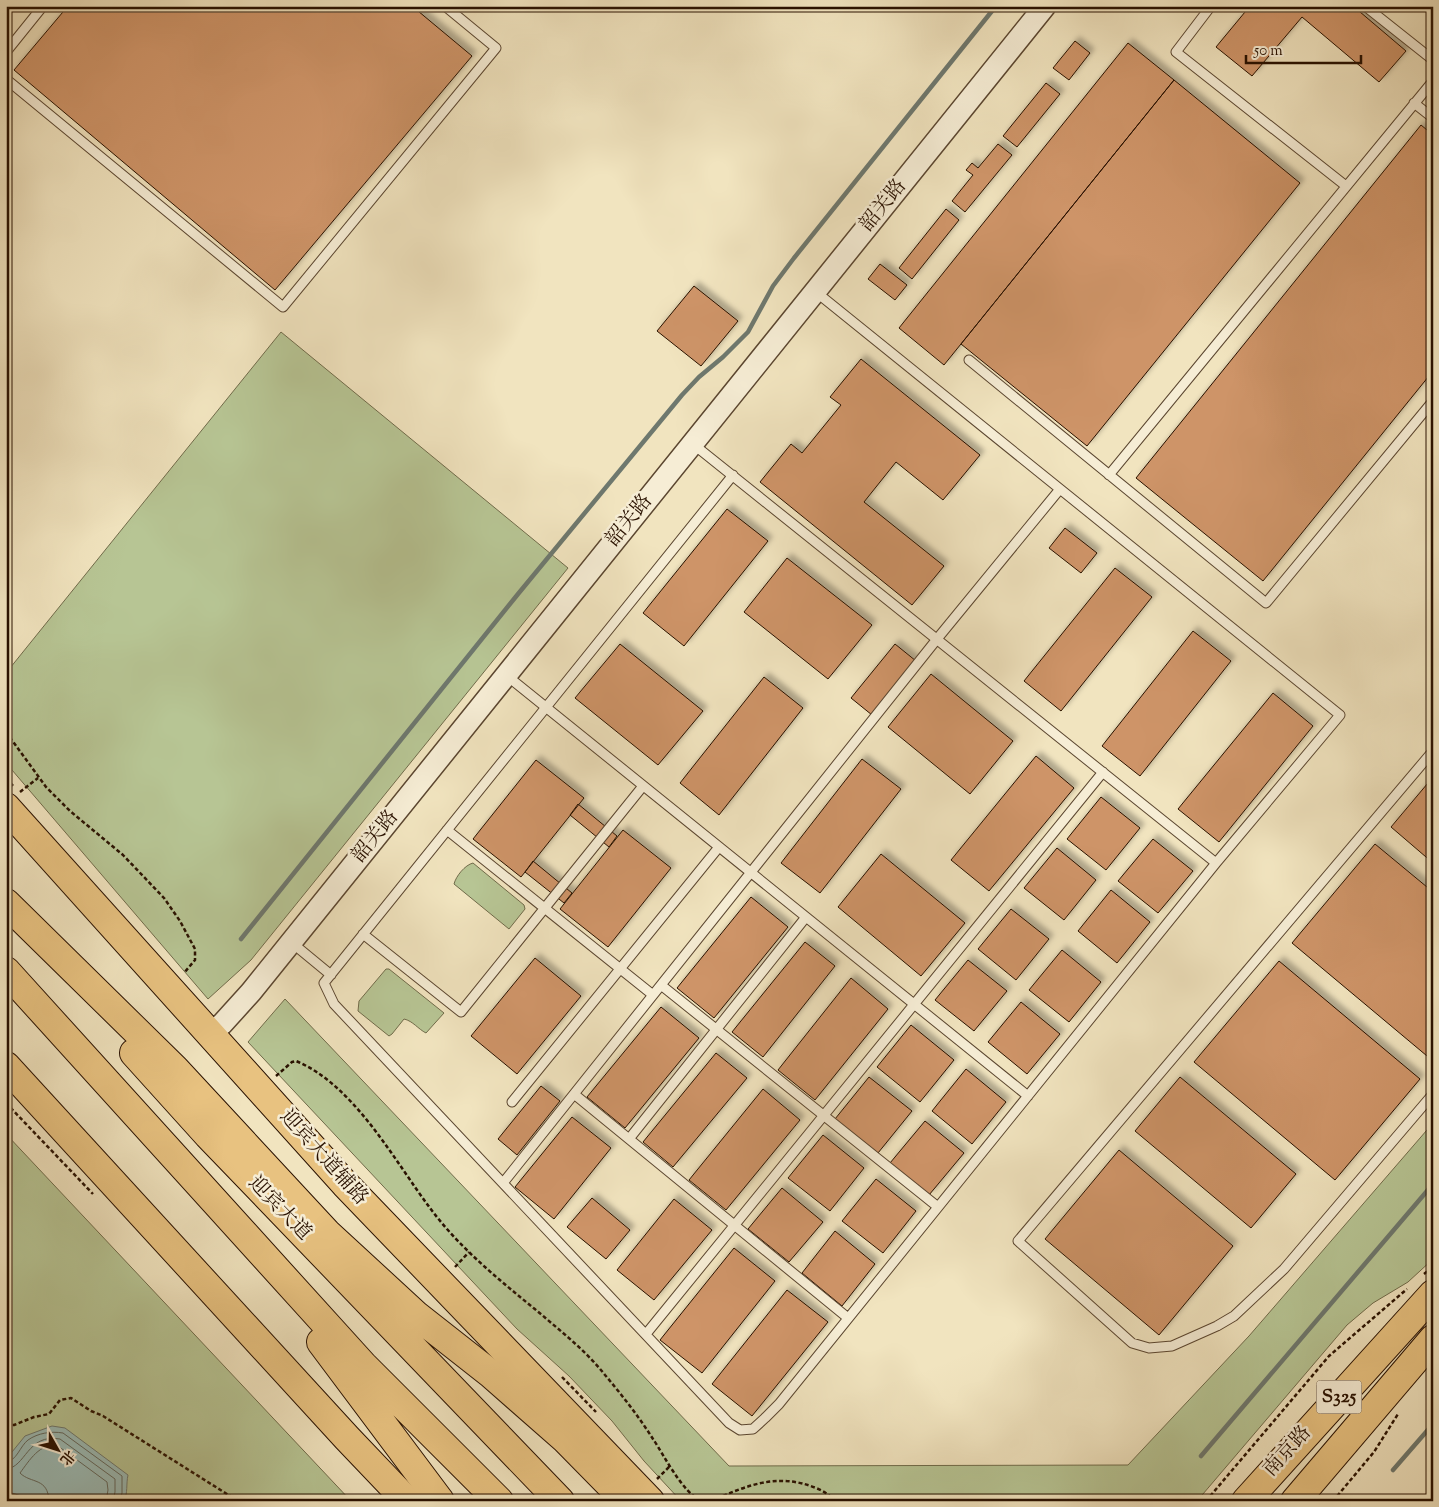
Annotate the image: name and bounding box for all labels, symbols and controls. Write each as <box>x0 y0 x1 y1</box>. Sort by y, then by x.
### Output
scale bar <box>1246 32 1362 64</box>
text: 50 m <box>1253 41 1283 62</box>
street label: 韶关路 <box>854 174 914 238</box>
street label: 韶关路 <box>600 489 660 553</box>
street label: 韶关路 <box>346 805 406 869</box>
street label: 迎宾大道辅路 <box>274 1105 372 1211</box>
street label: 迎宾大道 <box>243 1172 315 1246</box>
road number: S325 <box>1316 1380 1362 1414</box>
street label: 南京路 <box>1257 1420 1319 1484</box>
north arrow <box>32 1424 82 1474</box>
text: 北 <box>54 1445 79 1469</box>

